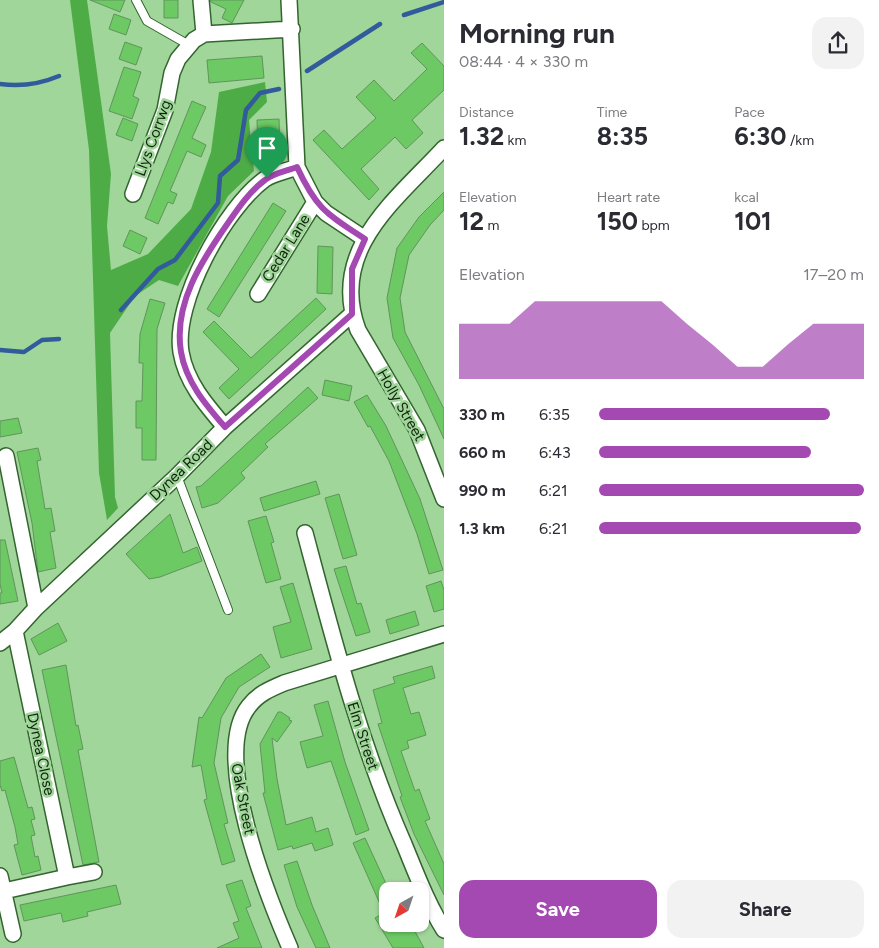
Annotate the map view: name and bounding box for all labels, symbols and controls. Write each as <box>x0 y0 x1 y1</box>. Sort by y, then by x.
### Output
text: Morning run <box>459 16 615 50</box>
button: share <box>812 17 864 69</box>
text: 08:44 · 4 × 330 m <box>459 52 588 71</box>
street label: Llys Corrwg <box>131 97 175 179</box>
text: Distance <box>459 104 514 121</box>
text: Time <box>597 104 627 121</box>
text: Pace <box>734 104 765 121</box>
text: 1.32 <box>459 121 504 151</box>
text: 8:35 <box>597 121 648 151</box>
text: 6:30 <box>734 121 786 151</box>
pin <box>246 127 288 178</box>
text: km <box>504 132 526 149</box>
text: /km <box>786 132 814 149</box>
icon: arrive <box>253 134 281 162</box>
text: Elevation <box>459 189 517 206</box>
text: Heart rate <box>597 189 660 206</box>
text: kcal <box>734 189 759 206</box>
text: 12 <box>459 206 484 236</box>
text: 150 <box>597 206 638 236</box>
text: 101 <box>734 206 772 236</box>
street label: Cedar Lane <box>258 211 314 285</box>
text: m <box>484 217 499 234</box>
text: bpm <box>638 217 670 234</box>
text: Elevation <box>459 265 525 284</box>
text: 17–20 m <box>803 265 864 284</box>
street label: Holly Street <box>373 366 429 444</box>
text: 330 m <box>459 405 505 424</box>
text: 6:35 <box>539 405 570 424</box>
street label: Dynea Road <box>146 436 216 504</box>
text: 660 m <box>459 443 506 462</box>
text: 6:43 <box>539 443 571 462</box>
text: 990 m <box>459 481 506 500</box>
text: 6:21 <box>539 481 568 500</box>
text: 1.3 km <box>459 519 505 538</box>
text: 6:21 <box>539 519 568 538</box>
street label: Elm Street <box>344 700 383 773</box>
street label: Dynea Close <box>23 711 59 797</box>
street label: Oak Street <box>227 762 259 837</box>
button: Save <box>459 880 657 938</box>
button: Share <box>667 880 864 938</box>
north arrow <box>379 882 429 932</box>
map controls <box>379 882 429 932</box>

